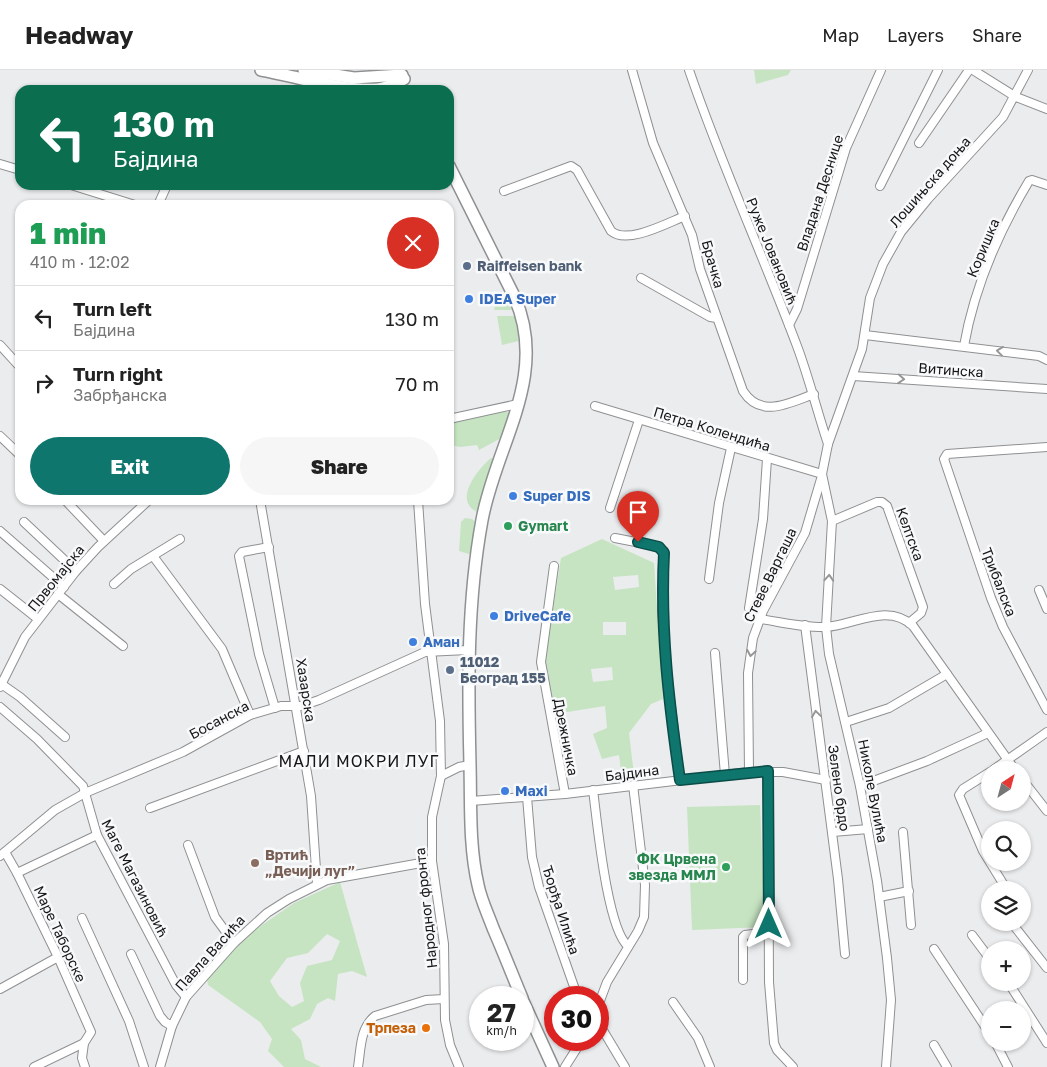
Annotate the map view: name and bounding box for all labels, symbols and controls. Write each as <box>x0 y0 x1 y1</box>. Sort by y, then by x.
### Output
text: Headway <box>25 20 133 49</box>
text: Map <box>822 24 859 46</box>
text: Layers <box>887 24 944 46</box>
text: Share <box>972 24 1022 46</box>
text: 130 m <box>113 103 215 145</box>
icon: left <box>30 105 95 170</box>
street label: Владана Деснице <box>793 132 846 253</box>
street label: Лошињска доња <box>886 133 974 231</box>
text: Бајдина <box>113 145 199 172</box>
street label: Руже Јовановић <box>743 195 802 307</box>
text: 1 min <box>30 215 106 251</box>
street label: Коришка <box>963 216 1003 280</box>
button: close <box>387 217 439 269</box>
street label: Брачка <box>698 238 728 290</box>
text: 410 m · 12:02 <box>30 252 129 272</box>
place label: Raiffeisen bank <box>477 257 582 274</box>
marker: Raiffeisen bank <box>461 260 473 272</box>
place label: IDEA Super <box>479 290 557 307</box>
marker: IDEA Super <box>463 293 475 305</box>
text: Turn left <box>73 297 152 320</box>
icon: left <box>30 304 58 332</box>
text: 130 m <box>385 307 439 330</box>
text: Бајдина <box>73 320 135 340</box>
one-way arrow <box>995 346 1003 357</box>
street label: Витинска <box>918 359 984 380</box>
text: Turn right <box>73 362 163 385</box>
icon: right <box>30 369 58 397</box>
text: 70 m <box>396 372 439 395</box>
one-way arrow <box>898 374 906 385</box>
text: Забрђанска <box>73 385 167 405</box>
street label: Петра Колендића <box>652 403 773 454</box>
button: Exit <box>30 437 230 495</box>
button: Share <box>240 437 439 495</box>
place label: Super DIS <box>523 487 591 504</box>
marker: Super DIS <box>507 490 519 502</box>
pin <box>617 491 659 542</box>
icon: arrive <box>624 498 652 526</box>
street label: Келтска <box>893 505 928 563</box>
place label: Gymart <box>518 517 569 534</box>
marker: Gymart <box>502 520 514 532</box>
street label: Стеве Варгаша <box>739 525 800 625</box>
street label: Првомајска <box>24 541 88 614</box>
street label: Трибалска <box>979 545 1020 619</box>
one-way arrow <box>823 574 834 582</box>
place label: DriveCafe <box>504 607 571 624</box>
marker: DriveCafe <box>488 610 500 622</box>
place label: Аман <box>423 633 460 650</box>
marker: Аман <box>407 636 419 648</box>
one-way arrow <box>746 649 756 657</box>
place label: 11012 Београд 155 <box>460 653 546 686</box>
street label: Хазарска <box>293 657 320 723</box>
marker: 11012 Београд 155 <box>444 664 456 676</box>
street label: Босанска <box>186 697 252 742</box>
street label: Дрежничка <box>551 697 582 777</box>
one-way arrow <box>812 710 822 719</box>
street label: Николе Вулића <box>855 738 892 844</box>
street label: Зелено брдо <box>825 743 854 832</box>
district label: МАЛИ МОКРИ ЛУГ <box>279 751 439 771</box>
street label: Бајдина <box>604 761 660 784</box>
north arrow <box>981 761 1031 811</box>
map controls <box>981 761 1031 1051</box>
place label: Maxi <box>515 782 548 799</box>
marker: Maxi <box>499 785 511 797</box>
street label: Маге Магазиновић <box>98 816 172 939</box>
button: search <box>981 821 1031 871</box>
place label: Вртић „Дечији луг” <box>265 846 355 879</box>
street label: Народног фронта <box>411 847 440 969</box>
place label: ФК Црвена звезда ММЛ <box>628 850 716 883</box>
marker: Вртић „Дечији луг” <box>249 857 261 869</box>
marker: ФК Црвена звезда ММЛ <box>720 861 732 873</box>
street label: Ђорђа Илића <box>539 863 584 957</box>
button: layers <box>981 881 1031 931</box>
street label: Маре Таборске <box>31 883 90 985</box>
position arrow <box>742 897 794 949</box>
street label: Павла Васића <box>171 911 248 994</box>
button: + <box>981 941 1031 991</box>
speed limit sign: 30 <box>544 986 609 1051</box>
text: 27 <box>487 997 516 1028</box>
button: − <box>981 1001 1031 1051</box>
place label: Трпеза <box>366 1019 416 1036</box>
marker: Трпеза <box>420 1022 432 1034</box>
text: km/h <box>486 1023 517 1038</box>

